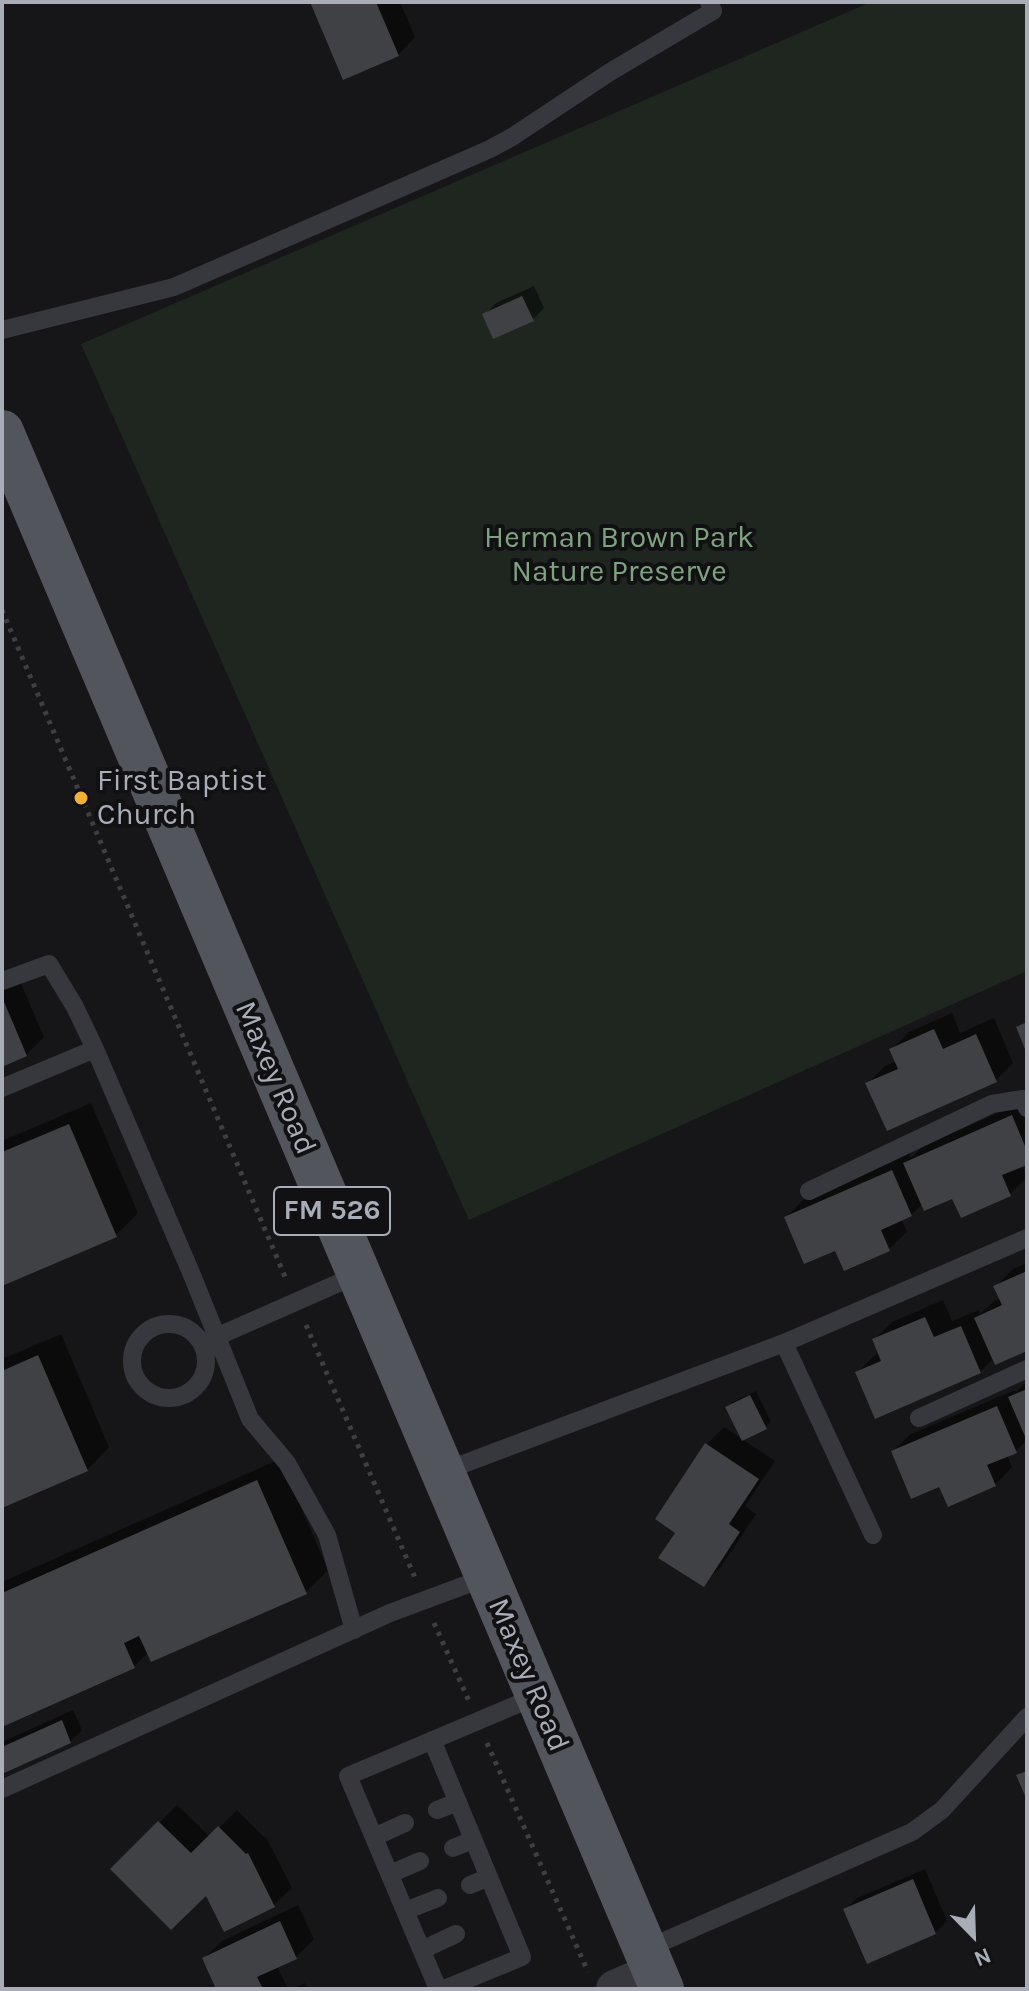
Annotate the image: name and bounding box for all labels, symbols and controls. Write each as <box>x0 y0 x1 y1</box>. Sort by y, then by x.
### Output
park label: Herman Brown Park Nature Preserve <box>484 520 754 590</box>
place label: First Baptist Church <box>97 763 267 834</box>
marker: First Baptist Church <box>72 789 90 807</box>
street label: Maxey Road <box>227 996 323 1160</box>
road number: FM 526 <box>274 1187 390 1235</box>
street label: Maxey Road <box>480 1593 576 1757</box>
north arrow <box>933 1895 1013 1975</box>
text: N <box>970 1942 995 1972</box>

